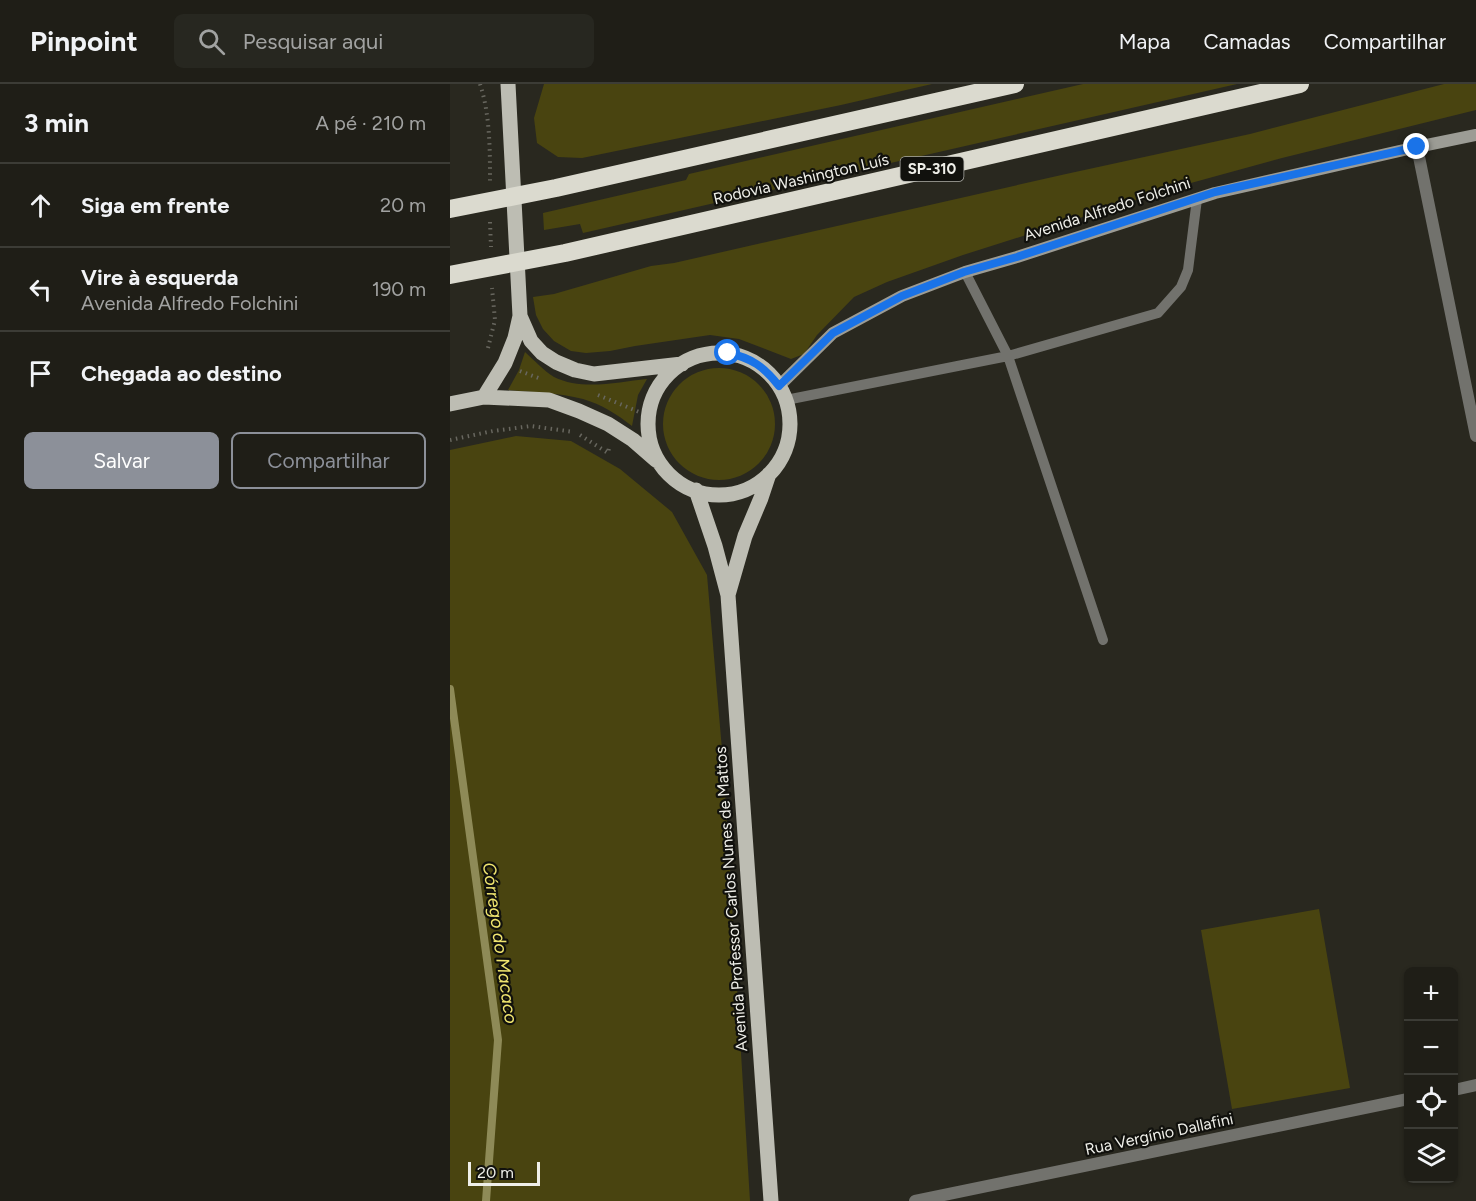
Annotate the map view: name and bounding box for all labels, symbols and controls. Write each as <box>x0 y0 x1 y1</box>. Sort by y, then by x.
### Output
search box <box>174 14 594 68</box>
text: Pinpoint <box>30 24 138 58</box>
icon: search <box>195 25 228 58</box>
text: Pesquisar aqui <box>243 28 383 55</box>
text: Mapa <box>1119 29 1170 54</box>
text: Camadas <box>1203 29 1291 54</box>
text: Compartilhar <box>1324 29 1446 54</box>
text: 3 min <box>24 107 89 139</box>
text: A pé · 210 m <box>316 111 426 135</box>
route end <box>1403 133 1429 159</box>
street label: Rodovia Washington Luís <box>711 150 891 208</box>
road number: SP-310 <box>900 157 964 181</box>
street label: Avenida Alfredo Folchini <box>1021 173 1193 245</box>
icon: ahead <box>24 189 57 222</box>
text: Siga em frente <box>81 192 229 219</box>
text: 20 m <box>380 193 426 217</box>
text: Vire à esquerda <box>81 264 239 291</box>
icon: left <box>24 273 57 306</box>
text: 190 m <box>372 277 426 301</box>
text: Avenida Alfredo Folchini <box>81 291 298 315</box>
route start <box>714 339 740 365</box>
icon: arrive <box>24 357 57 390</box>
text: Chegada ao destino <box>81 360 282 387</box>
button: Salvar <box>24 432 219 489</box>
button: Compartilhar <box>231 432 426 489</box>
street label: Avenida Professor Carlos Nunes de Mattos <box>711 746 751 1052</box>
water label: Córrego do Macaco <box>478 861 522 1025</box>
map controls <box>1404 967 1458 1183</box>
button: + <box>1404 967 1458 1021</box>
button: − <box>1404 1021 1458 1075</box>
button: locate <box>1404 1075 1458 1129</box>
street label: Rua Vergínio Dallafini <box>1083 1109 1235 1159</box>
button: layers <box>1404 1129 1458 1183</box>
scale bar <box>468 1159 540 1186</box>
text: 20 m <box>477 1163 514 1182</box>

